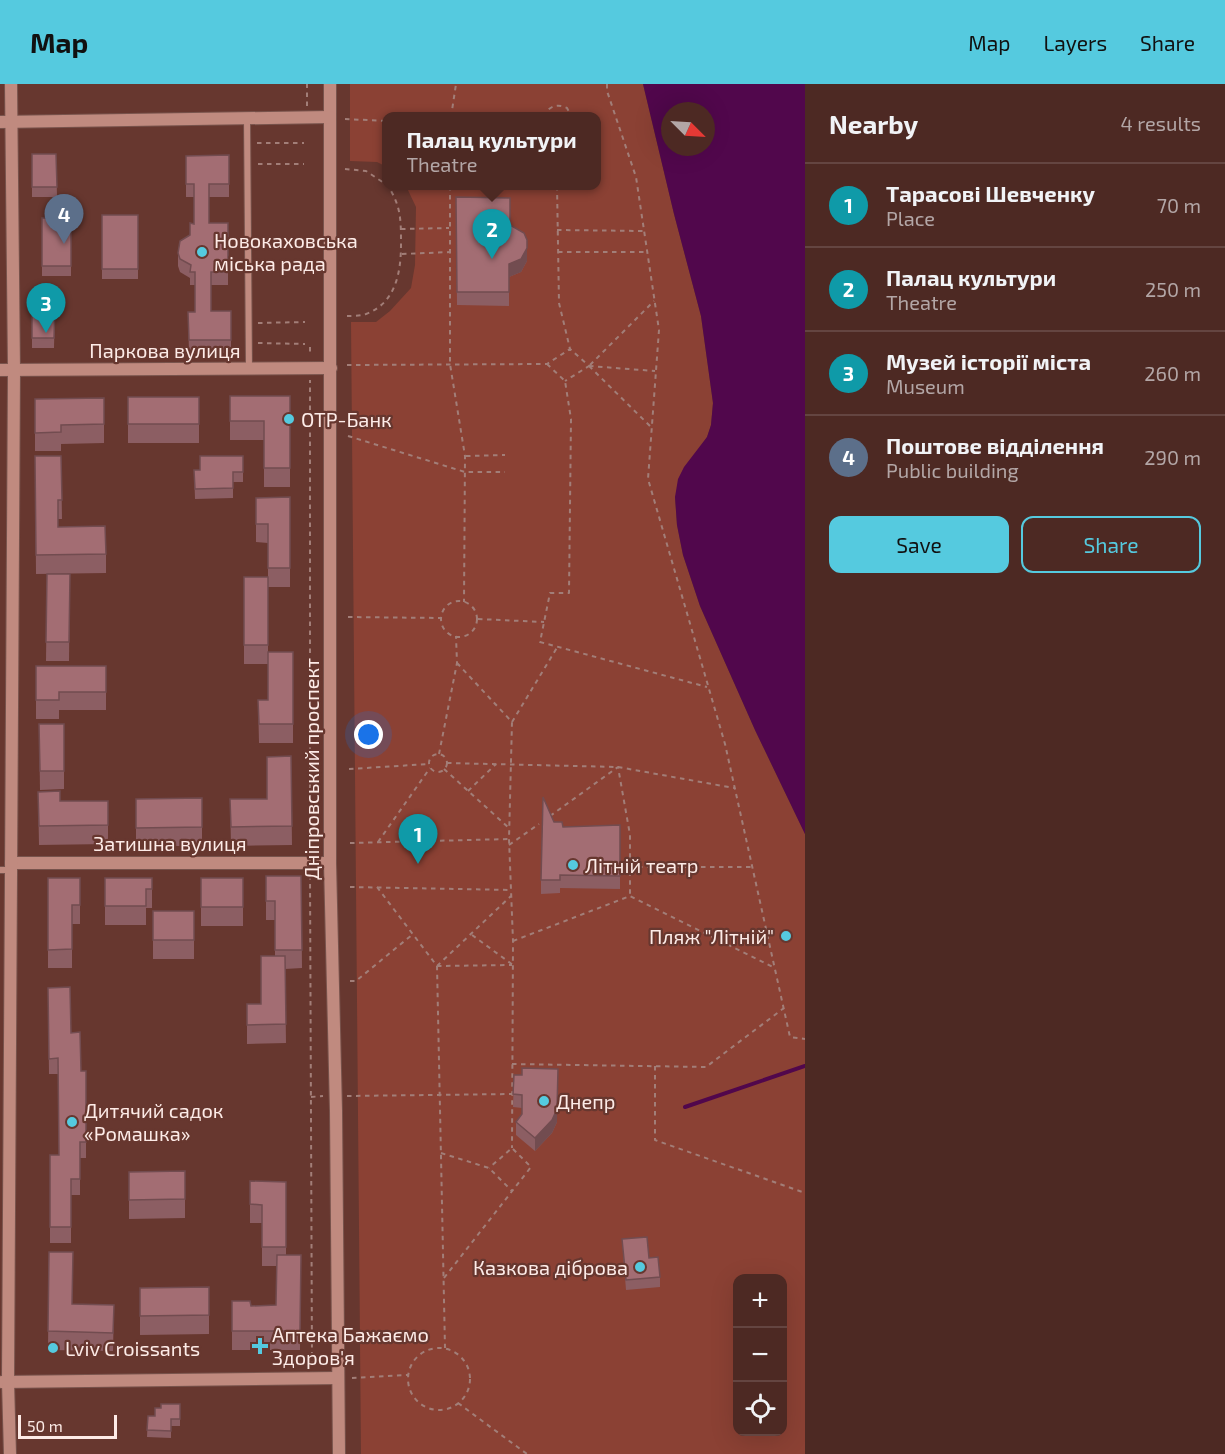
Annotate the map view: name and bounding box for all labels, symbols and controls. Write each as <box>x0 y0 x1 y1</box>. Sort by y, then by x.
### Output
text: Map <box>30 25 88 59</box>
text: Map <box>968 30 1010 55</box>
text: Layers <box>1043 30 1107 55</box>
text: Share <box>1140 30 1195 55</box>
north arrow <box>661 102 715 156</box>
text: Nearby <box>829 108 918 139</box>
text: 4 results <box>1121 111 1201 135</box>
popup <box>382 112 601 190</box>
text: Палац культури <box>406 126 577 152</box>
text: Theatre <box>406 152 477 176</box>
text: Тарасові Шевченку <box>886 180 1095 206</box>
text: 1 <box>844 193 853 217</box>
text: 70 m <box>1157 193 1201 217</box>
pin: 4 <box>44 194 84 244</box>
text: Place <box>886 206 935 230</box>
pin: 2 <box>472 210 512 259</box>
place label: Новокаховська міська рада <box>214 228 358 275</box>
marker: Новокаховська міська рада <box>195 245 209 259</box>
text: Палац культури <box>886 264 1056 290</box>
text: 2 <box>843 277 854 301</box>
text: 250 m <box>1145 277 1201 301</box>
pin: 3 <box>26 284 66 333</box>
text: Theatre <box>886 290 957 314</box>
street label: Паркова вулиця <box>89 338 241 363</box>
text: Музей історії міста <box>886 348 1091 374</box>
text: 3 <box>843 361 854 385</box>
text: 260 m <box>1144 361 1201 385</box>
text: Museum <box>886 374 965 398</box>
place label: ОТР-Банк <box>301 407 392 431</box>
marker: ОТР-Банк <box>282 412 296 426</box>
text: Поштове відділення <box>886 432 1104 458</box>
text: 4 <box>842 445 855 469</box>
text: 290 m <box>1144 445 1201 469</box>
text: Public building <box>886 458 1019 482</box>
button: Save <box>829 516 1009 573</box>
button: Share <box>1021 516 1201 573</box>
street label: Дніпровський проспект <box>299 658 323 880</box>
your location <box>354 720 383 749</box>
pin: 1 <box>398 814 438 864</box>
street label: Затишна вулиця <box>93 831 247 856</box>
place label: Літній театр <box>585 853 699 877</box>
marker: Літній театр <box>566 858 580 872</box>
place label: Пляж "Літній" <box>649 924 774 948</box>
marker: Пляж "Літній" <box>779 929 793 943</box>
place label: Днепр <box>556 1089 615 1113</box>
marker: Днепр <box>537 1094 551 1108</box>
place label: Дитячий садок «Ромашка» <box>84 1098 224 1145</box>
marker: Дитячий садок «Ромашка» <box>65 1115 79 1129</box>
place label: Казкова дiброва <box>473 1255 628 1279</box>
marker: Казкова дiброва <box>633 1260 647 1274</box>
map controls <box>733 1274 787 1436</box>
button: + <box>733 1274 787 1328</box>
place label: Аптека Бажаємо Здоров'я <box>272 1322 429 1369</box>
button: − <box>733 1328 787 1382</box>
place label: Lviv Croissants <box>65 1336 200 1360</box>
marker: Аптека Бажаємо Здоров'я <box>253 1339 267 1353</box>
marker: Lviv Croissants <box>46 1341 60 1355</box>
button: locate <box>733 1382 787 1436</box>
scale bar <box>18 1412 117 1440</box>
text: 50 m <box>27 1416 63 1435</box>

